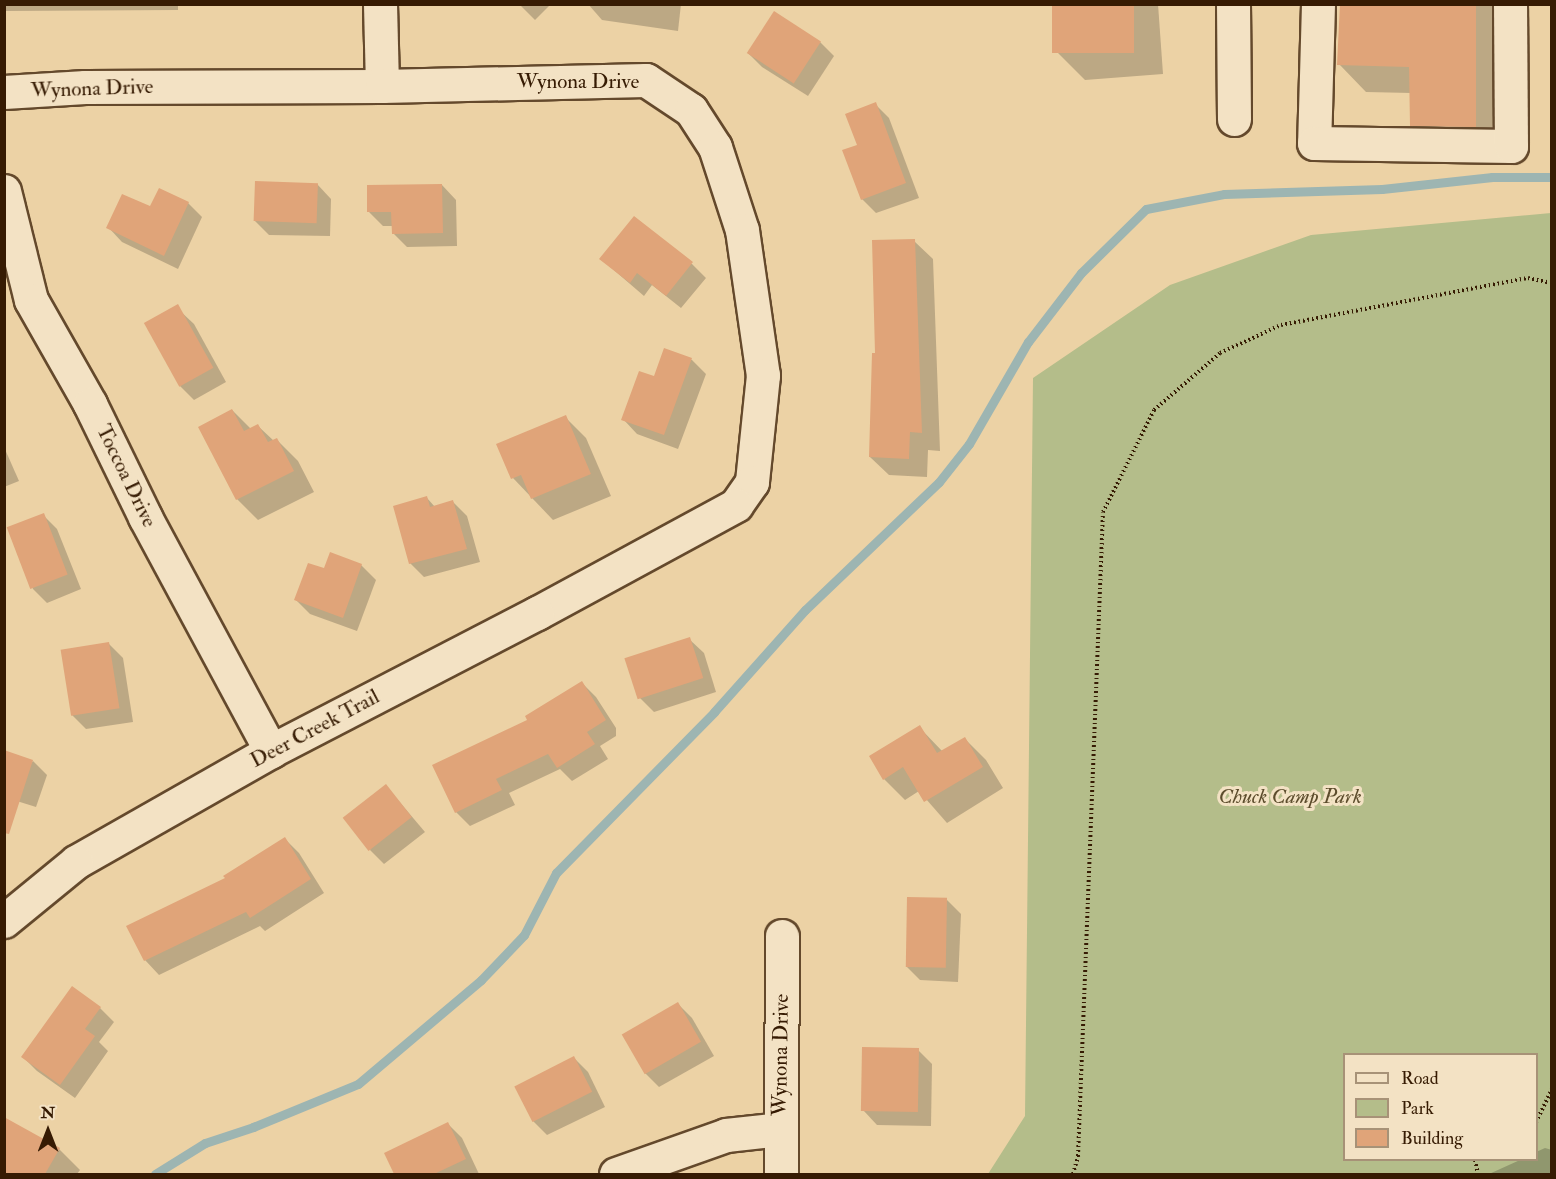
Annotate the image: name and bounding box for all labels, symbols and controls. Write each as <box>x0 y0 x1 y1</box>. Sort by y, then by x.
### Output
street label: Wynona Drive <box>517 69 639 95</box>
street label: Wynona Drive <box>30 74 154 104</box>
street label: Toccoa Drive <box>90 421 162 531</box>
street label: Deer Creek Trail <box>246 684 384 774</box>
park label: Chuck Camp Park <box>1218 784 1362 810</box>
street label: Wynona Drive <box>767 994 795 1116</box>
legend <box>1343 1053 1538 1161</box>
text: Road <box>1401 1067 1439 1090</box>
text: Park <box>1401 1097 1434 1120</box>
north arrow <box>18 1101 78 1161</box>
text: N <box>41 1103 55 1123</box>
text: Building <box>1401 1127 1463 1150</box>

